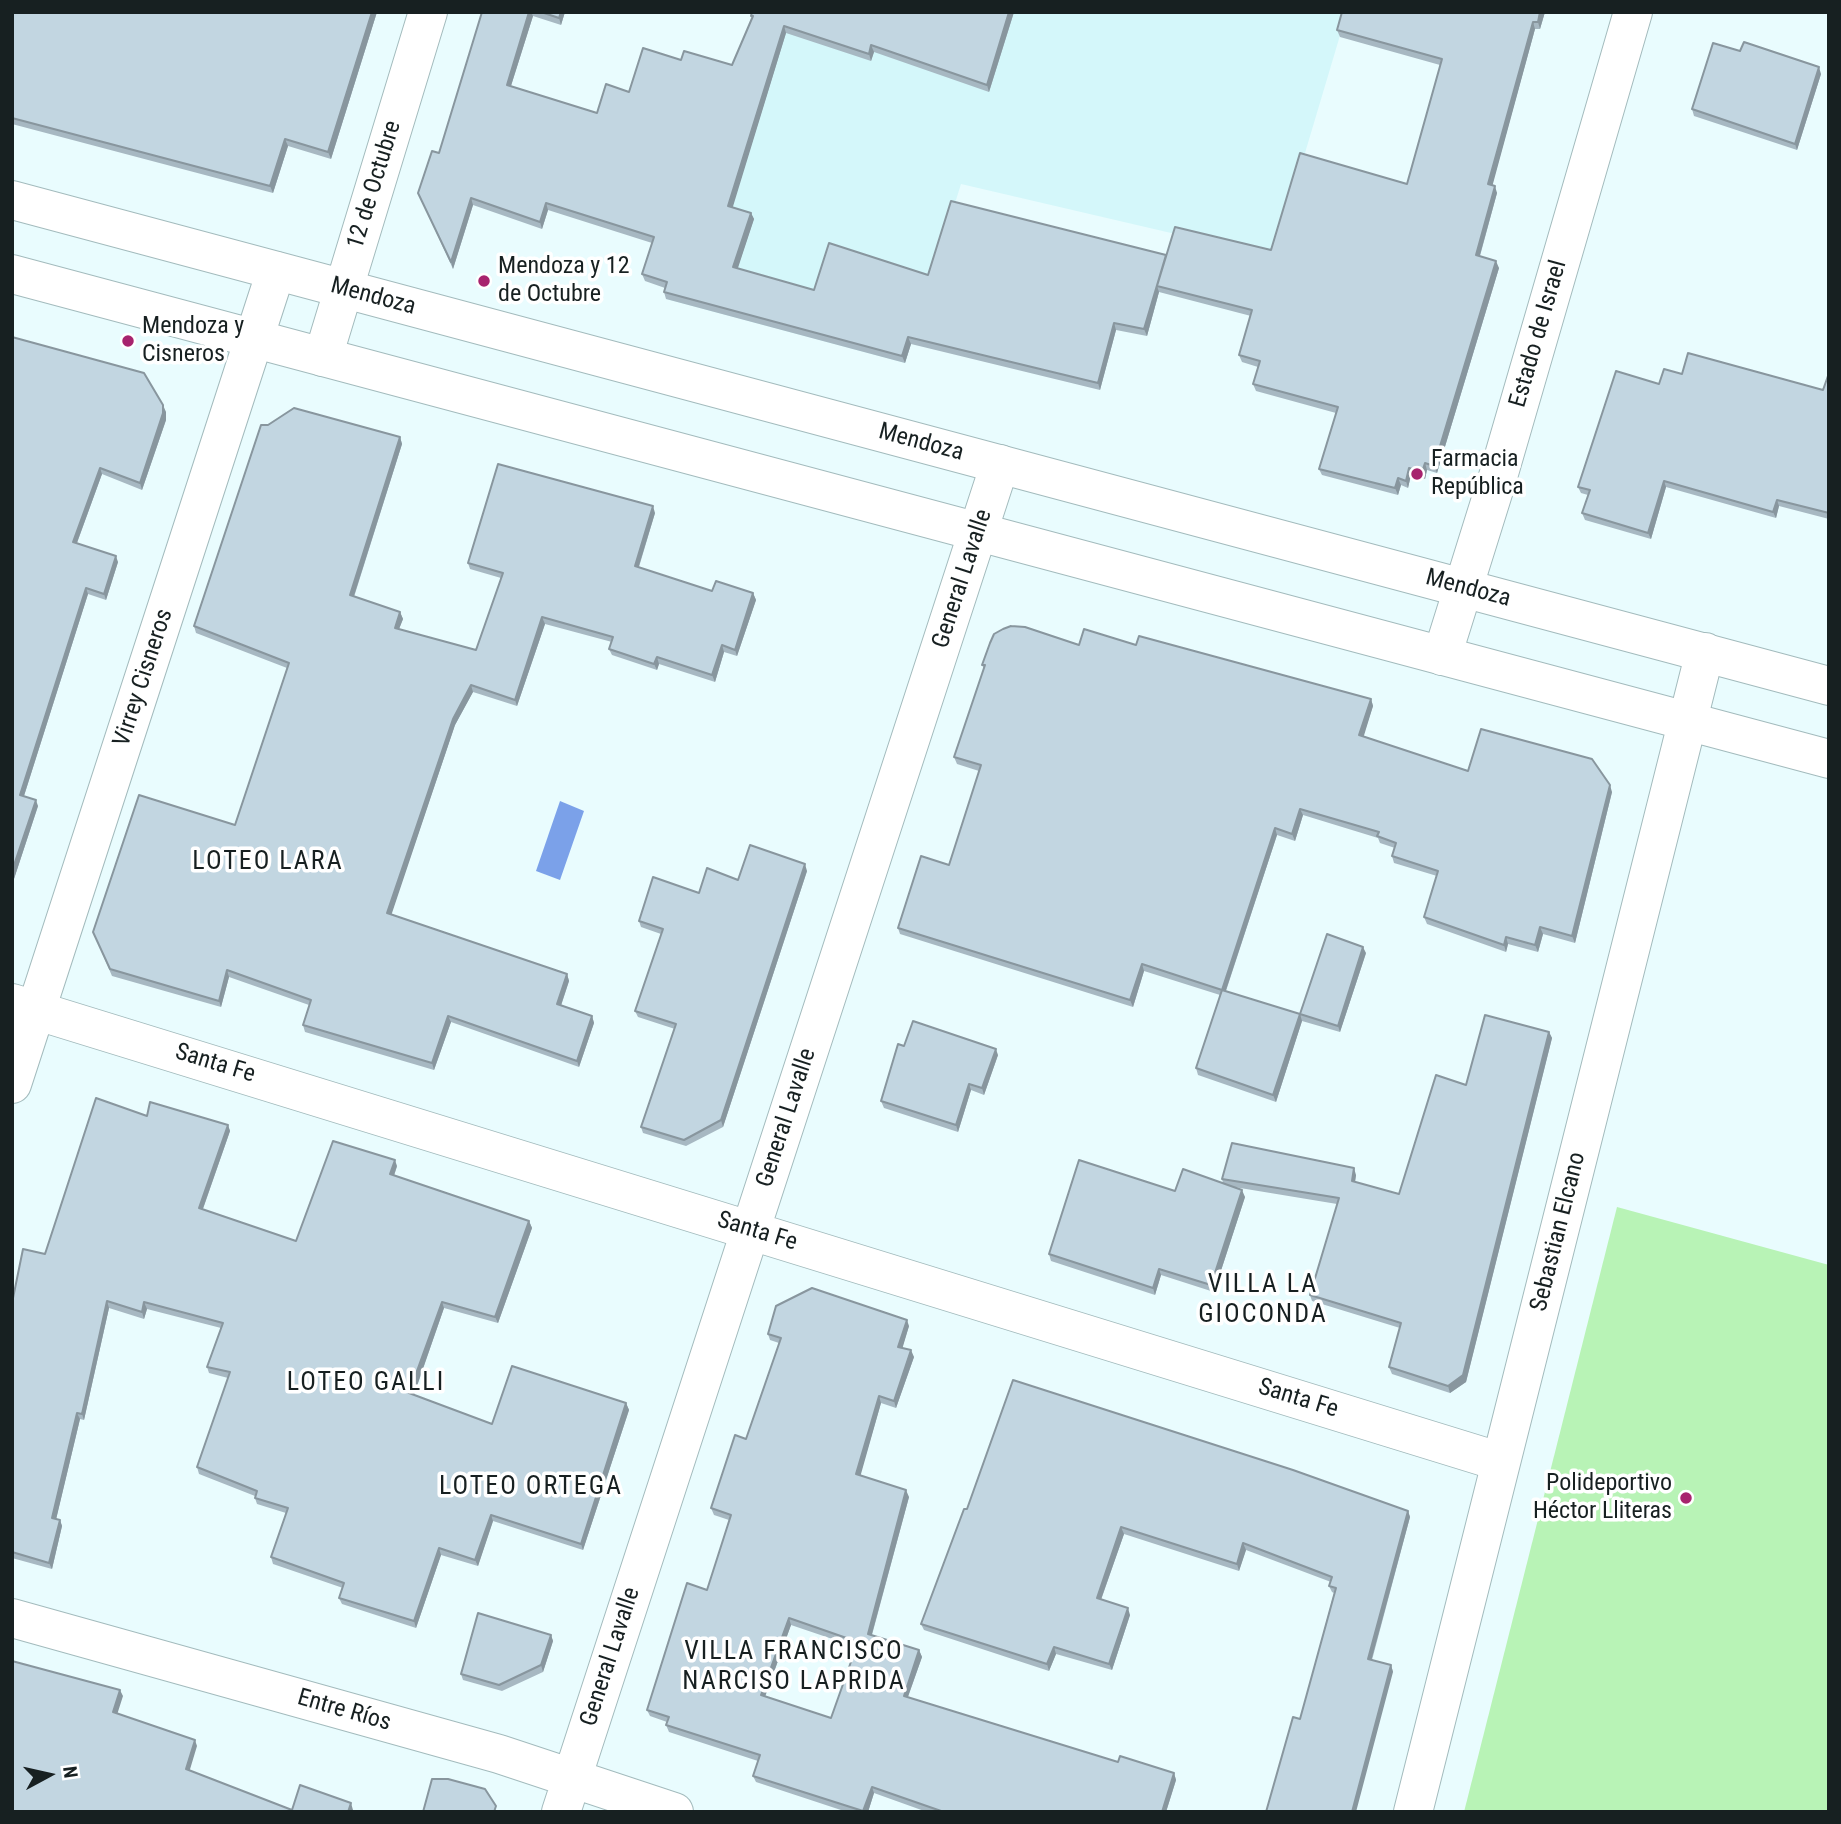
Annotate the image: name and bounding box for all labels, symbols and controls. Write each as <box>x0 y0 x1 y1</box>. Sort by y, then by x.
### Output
street label: 12 de Octubre <box>342 118 408 252</box>
place label: Mendoza y 12 de Octubre <box>498 253 630 309</box>
street label: Estado de Israel <box>1504 257 1574 411</box>
street label: Mendoza <box>327 272 419 322</box>
marker: Mendoza y 12 de Octubre <box>476 273 492 289</box>
place label: Mendoza y Cisneros <box>142 313 244 369</box>
marker: Mendoza y Cisneros <box>120 333 136 349</box>
street label: Mendoza <box>875 418 967 468</box>
place label: Farmacia República <box>1431 446 1524 502</box>
marker: Farmacia República <box>1409 466 1425 482</box>
street label: General Lavalle <box>927 506 999 652</box>
street label: Mendoza <box>1422 564 1514 614</box>
street label: Virrey Cisneros <box>108 606 180 750</box>
district label: LOTEO LARA <box>194 846 342 878</box>
street label: Santa Fe <box>171 1038 259 1090</box>
street label: General Lavalle <box>751 1045 823 1191</box>
street label: Sebastian Elcano <box>1525 1149 1593 1315</box>
street label: Santa Fe <box>713 1206 801 1258</box>
district label: VILLA LA GIOCONDA <box>1199 1269 1327 1330</box>
district label: LOTEO GALLI <box>288 1367 444 1399</box>
street label: Santa Fe <box>1254 1373 1342 1425</box>
place label: Polideportivo Héctor Lliteras <box>1533 1470 1672 1526</box>
district label: LOTEO ORTEGA <box>440 1471 622 1503</box>
marker: Polideportivo Héctor Lliteras <box>1678 1490 1694 1506</box>
street label: General Lavalle <box>575 1584 647 1730</box>
district label: VILLA FRANCISCO NARCISO LAPRIDA <box>684 1636 904 1698</box>
street label: Entre Ríos <box>294 1684 394 1738</box>
north arrow <box>14 1740 84 1810</box>
text: N <box>58 1765 82 1779</box>

